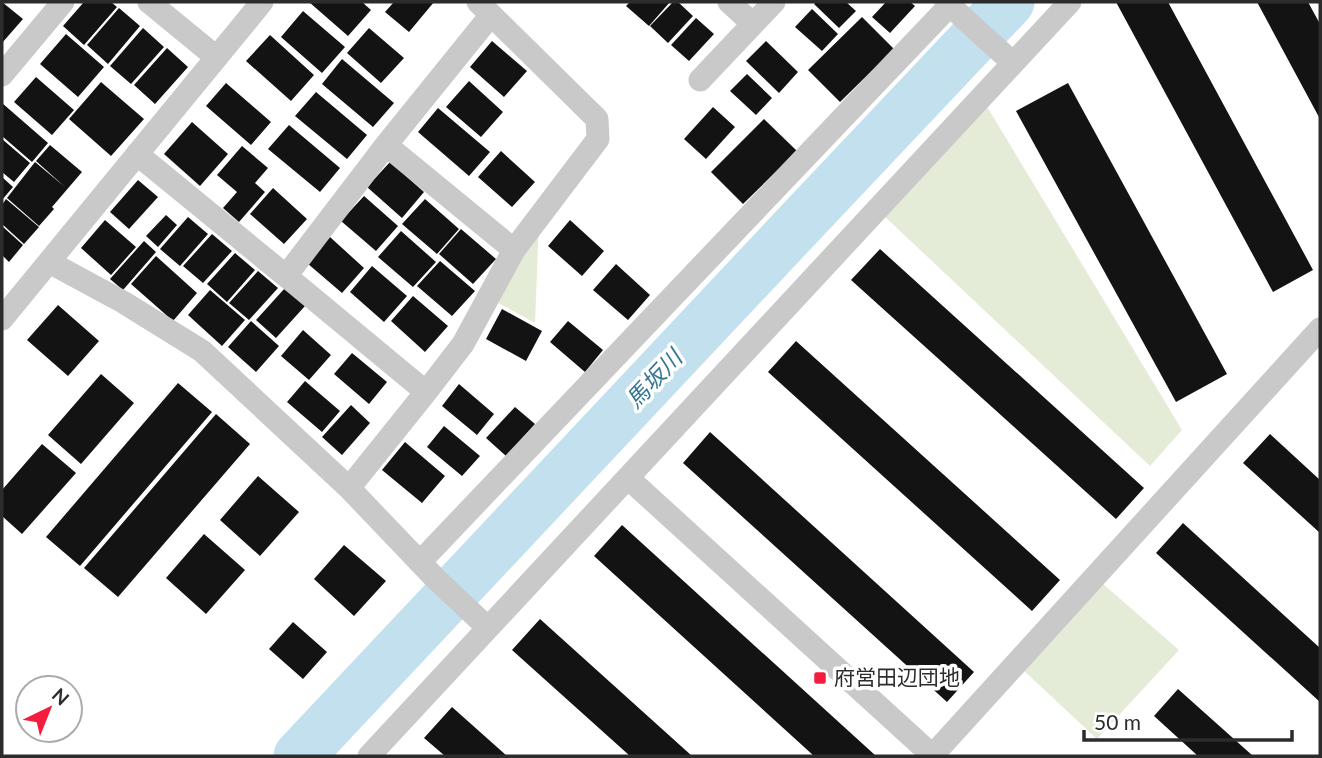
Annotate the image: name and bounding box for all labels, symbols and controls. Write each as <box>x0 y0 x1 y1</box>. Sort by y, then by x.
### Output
water label: 馬坂川 <box>620 341 689 413</box>
place label: 府営田辺団地 <box>834 664 960 689</box>
marker: 府営田辺団地 <box>812 670 828 686</box>
north arrow <box>14 674 84 744</box>
text: N <box>48 683 74 710</box>
scale bar <box>1084 698 1292 742</box>
text: 50 m <box>1094 709 1141 734</box>

